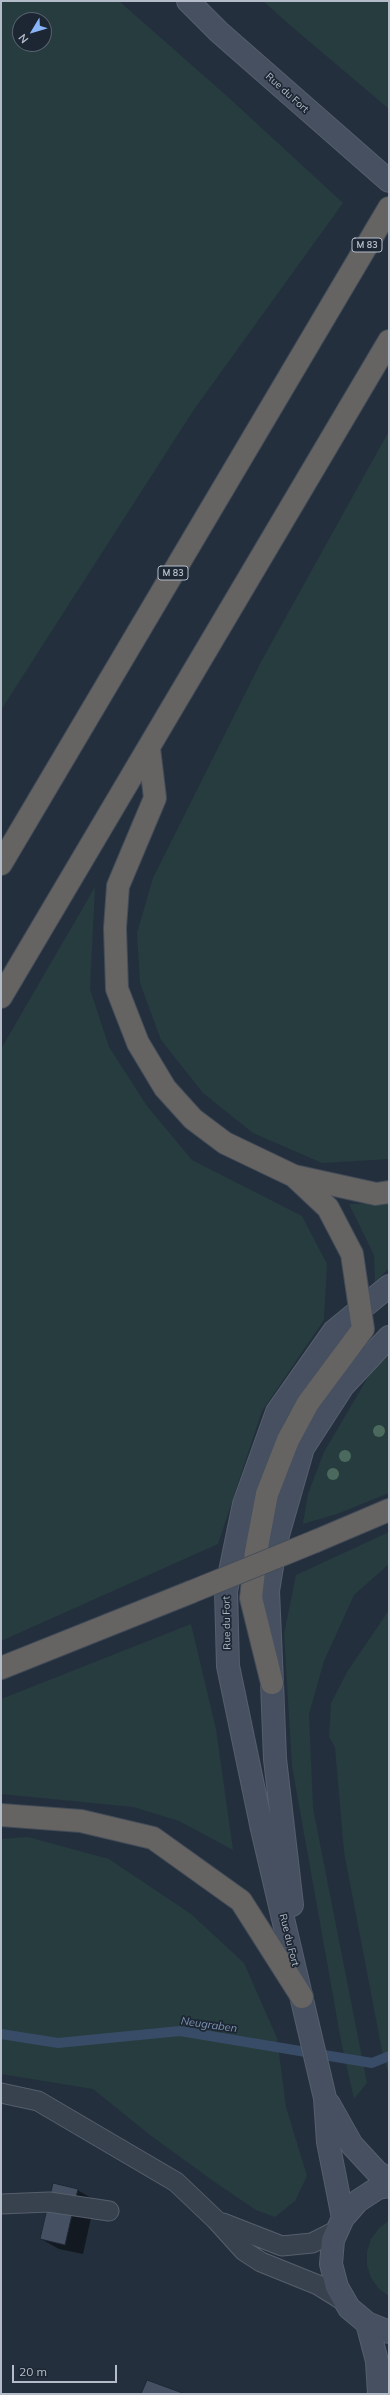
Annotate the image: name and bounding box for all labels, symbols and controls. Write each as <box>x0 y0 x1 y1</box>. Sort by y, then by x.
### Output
north arrow <box>12 12 52 52</box>
text: N <box>15 31 31 46</box>
street label: Rue du Fort <box>263 71 311 115</box>
road number: M 83 <box>352 238 382 252</box>
road number: M 83 <box>158 566 188 580</box>
street label: Rue du Fort <box>221 1596 233 1650</box>
street label: Rue du Fort <box>277 1913 301 1967</box>
water label: Neugraben <box>180 2015 238 2035</box>
scale bar <box>14 2357 119 2383</box>
text: 20 m <box>19 2364 47 2379</box>

